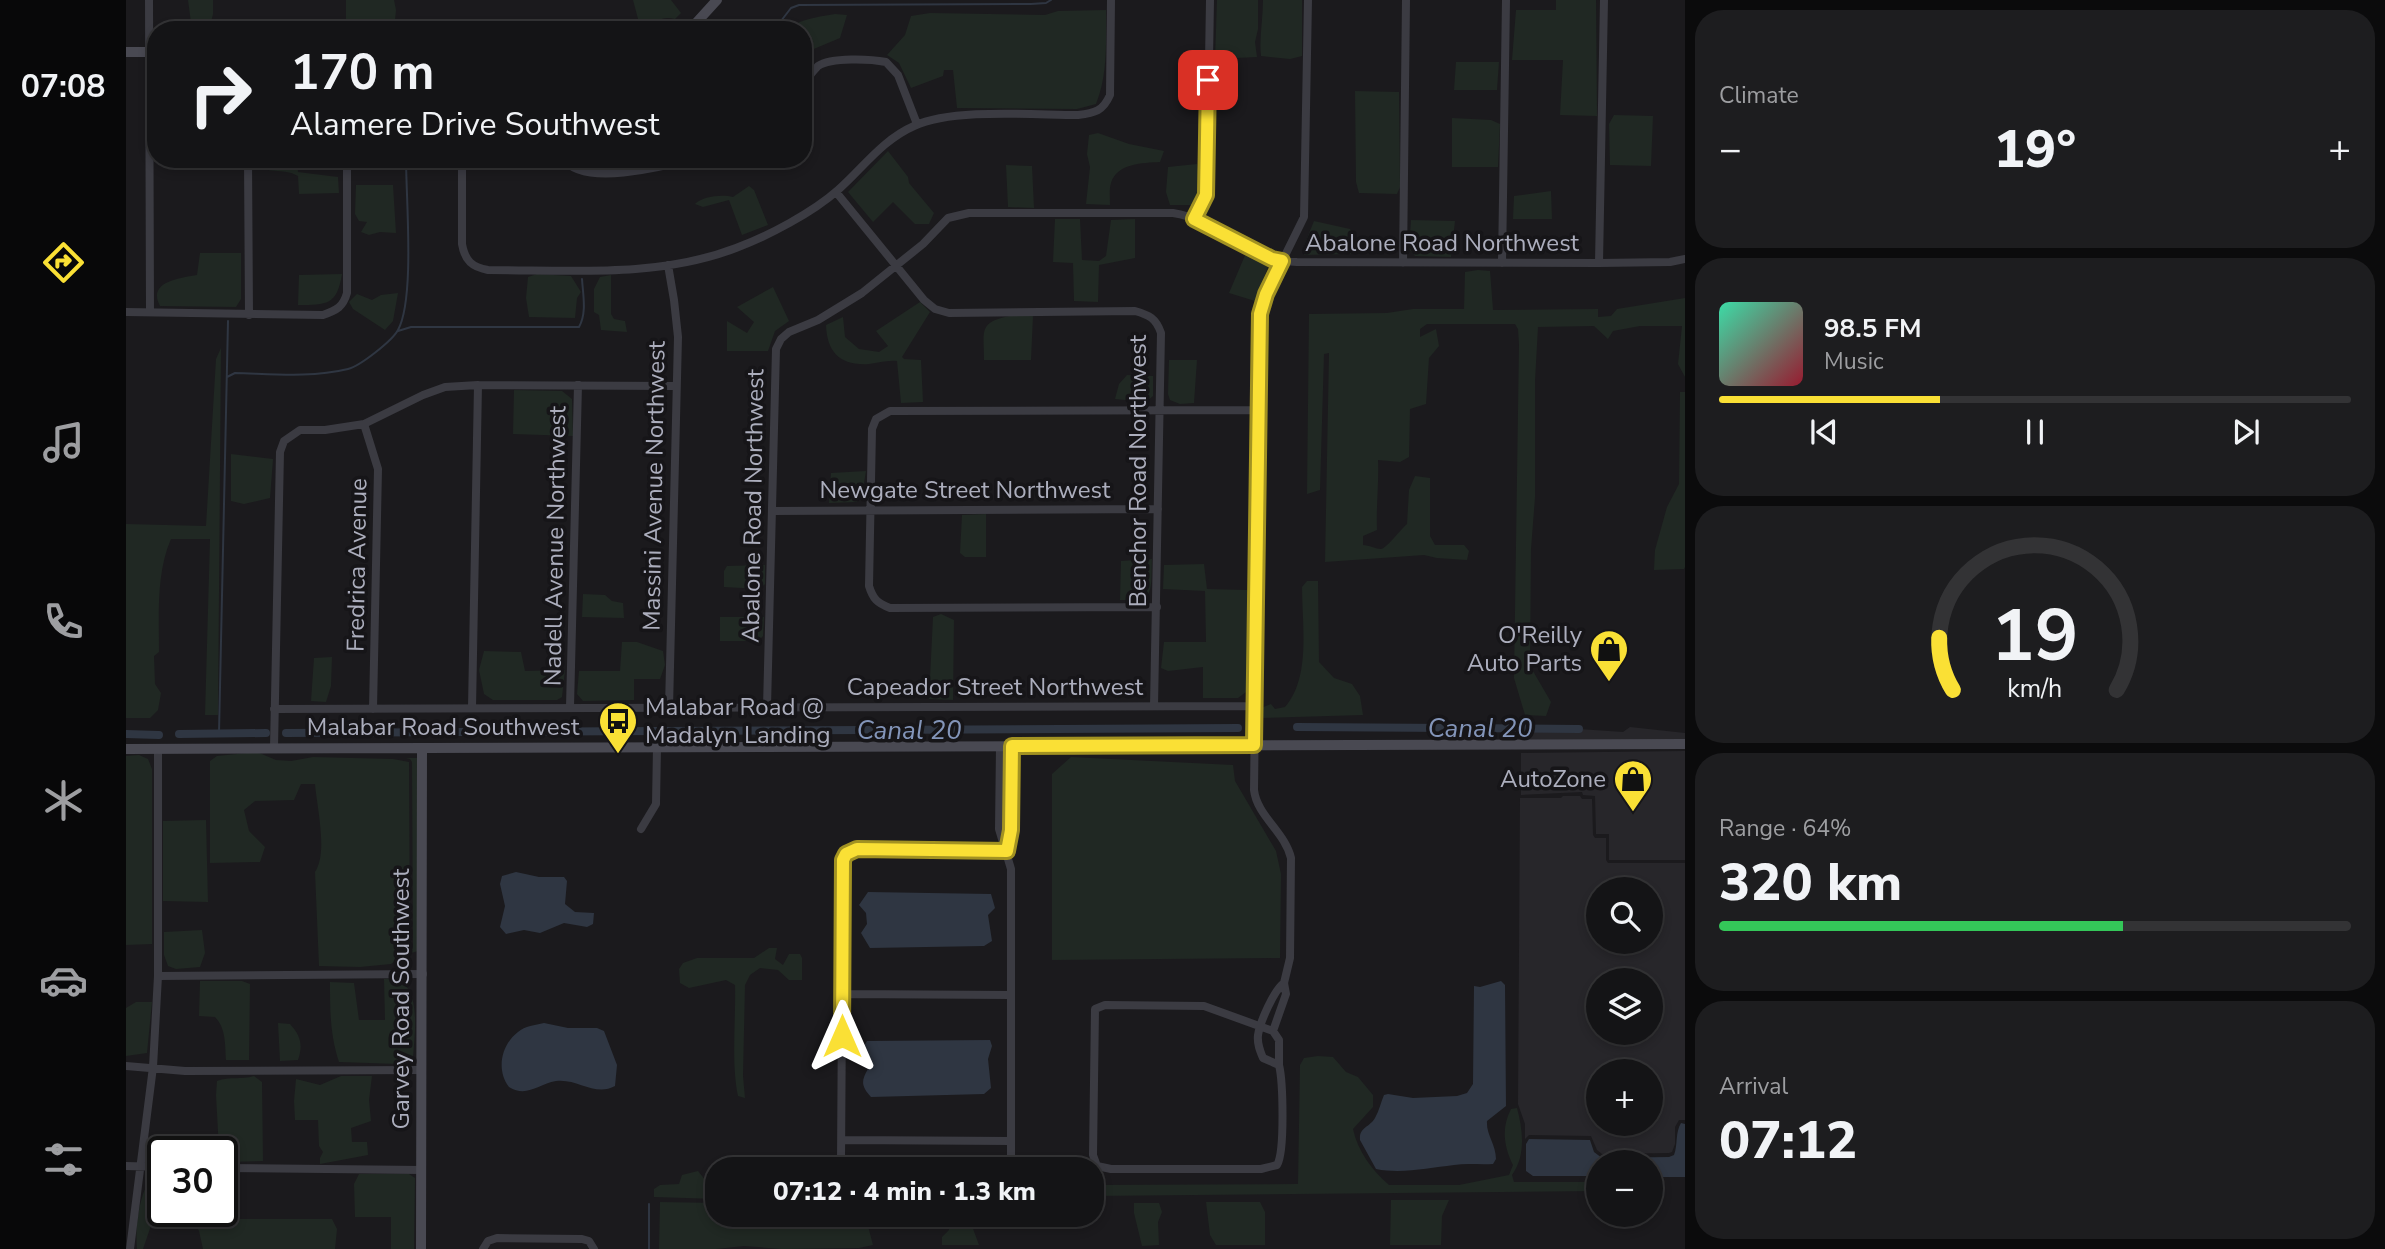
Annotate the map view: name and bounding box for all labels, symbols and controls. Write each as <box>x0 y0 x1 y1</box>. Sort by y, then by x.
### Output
text: 170 m <box>290 39 434 106</box>
icon: right <box>175 49 266 140</box>
pin <box>1178 50 1238 110</box>
icon: arrive <box>1189 61 1227 99</box>
text: 07:08 <box>21 65 105 108</box>
text: Climate <box>1719 80 1799 111</box>
text: Alamere Drive Southwest <box>290 103 660 146</box>
text: 19° <box>1994 114 2076 185</box>
text: − <box>1719 124 1742 175</box>
text: + <box>2328 124 2351 175</box>
street label: Abalone Road Northwest <box>1305 227 1580 259</box>
icon: directions <box>39 238 88 287</box>
text: 98.5 FM <box>1824 311 1921 346</box>
street label: Benchor Road Northwest <box>1122 334 1154 607</box>
street label: Massini Avenue Northwest <box>635 340 673 631</box>
text: Music <box>1824 346 1884 377</box>
street label: Abalone Road Northwest <box>735 368 771 643</box>
street label: Nadell Avenue Northwest <box>537 405 573 686</box>
icon: previous <box>1805 413 1843 451</box>
icon: pause <box>2016 413 2054 451</box>
icon: next <box>2227 413 2265 451</box>
icon: music <box>39 418 88 467</box>
street label: Newgate Street Northwest <box>820 474 1111 506</box>
street label: Fredrica Avenue <box>339 478 375 652</box>
text: 19 <box>1991 587 2079 687</box>
icon: phone <box>39 597 88 646</box>
place label: O'Reilly Auto Parts <box>1467 619 1583 679</box>
shop icon: O'Reilly Auto Parts <box>1588 628 1630 683</box>
street label: Capeador Street Northwest <box>847 671 1144 703</box>
text: km/h <box>2007 672 2063 706</box>
place label: Malabar Road @ Madalyn Landing <box>645 691 831 751</box>
bus stop icon: Malabar Road @ Madalyn Landing <box>597 700 639 755</box>
street label: Malabar Road Southwest <box>307 711 580 743</box>
water label: Canal 20 <box>1428 711 1532 746</box>
water label: Canal 20 <box>857 713 961 748</box>
shop icon: AutoZone <box>1612 758 1654 813</box>
place label: AutoZone <box>1500 763 1606 795</box>
icon: climate <box>39 776 88 825</box>
text: Range · 64% <box>1719 813 1851 844</box>
text: 320 km <box>1719 847 1902 918</box>
street label: Garvey Road Southwest <box>385 868 417 1129</box>
map controls <box>1586 877 1663 1227</box>
button: search <box>1586 877 1663 954</box>
icon: car <box>39 956 88 1005</box>
button: layers <box>1586 968 1663 1045</box>
position arrow <box>805 999 879 1073</box>
button: + <box>1586 1059 1663 1136</box>
text: Arrival <box>1719 1071 1788 1102</box>
text: 07:12 <box>1719 1105 1857 1176</box>
icon: filters <box>39 1135 88 1184</box>
speed limit sign: 30 <box>147 1136 238 1227</box>
button: − <box>1586 1150 1663 1227</box>
text: 07:12 · 4 min · 1.3 km <box>773 1174 1036 1209</box>

